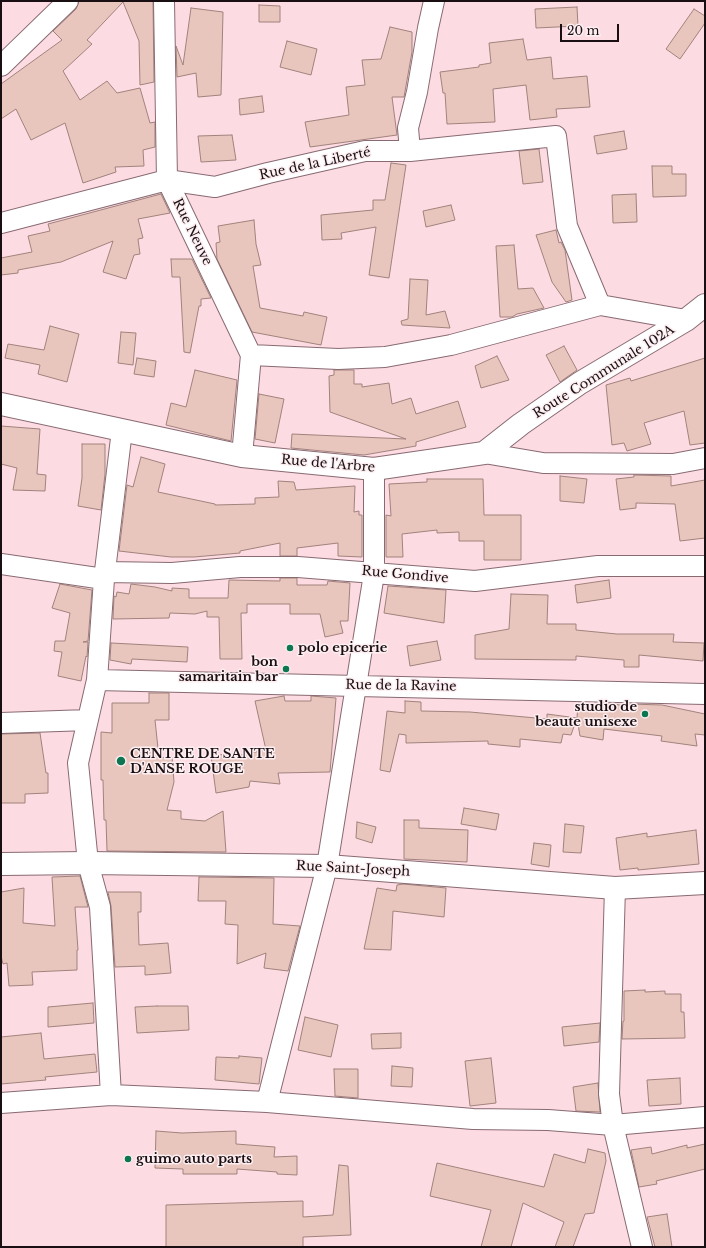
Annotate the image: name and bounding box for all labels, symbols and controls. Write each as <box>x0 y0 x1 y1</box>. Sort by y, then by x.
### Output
scale bar <box>562 16 621 42</box>
text: 20 m <box>567 23 599 38</box>
street label: Rue de la Liberté <box>258 145 372 183</box>
street label: Rue Neuve <box>169 196 215 268</box>
street label: Route Communale 102A <box>530 322 678 422</box>
street label: Rue de l'Arbre <box>280 452 376 476</box>
street label: Rue Gondive <box>361 563 449 587</box>
place label: polo epicerie <box>298 640 387 656</box>
marker: polo epicerie <box>285 643 295 653</box>
place label: bon samaritain bar <box>179 654 278 685</box>
marker: bon samaritain bar <box>281 664 291 674</box>
street label: Rue de la Ravine <box>345 677 457 695</box>
place label: studio de beaute unisexe <box>535 699 637 730</box>
marker: studio de beaute unisexe <box>640 709 650 719</box>
place label: CENTRE DE SANTE D'ANSE ROUGE <box>130 746 275 777</box>
marker: CENTRE DE SANTE D'ANSE ROUGE <box>115 755 127 767</box>
street label: Rue Saint-Joseph <box>295 858 411 880</box>
place label: guimo auto parts <box>136 1151 252 1167</box>
marker: guimo auto parts <box>123 1154 133 1164</box>

